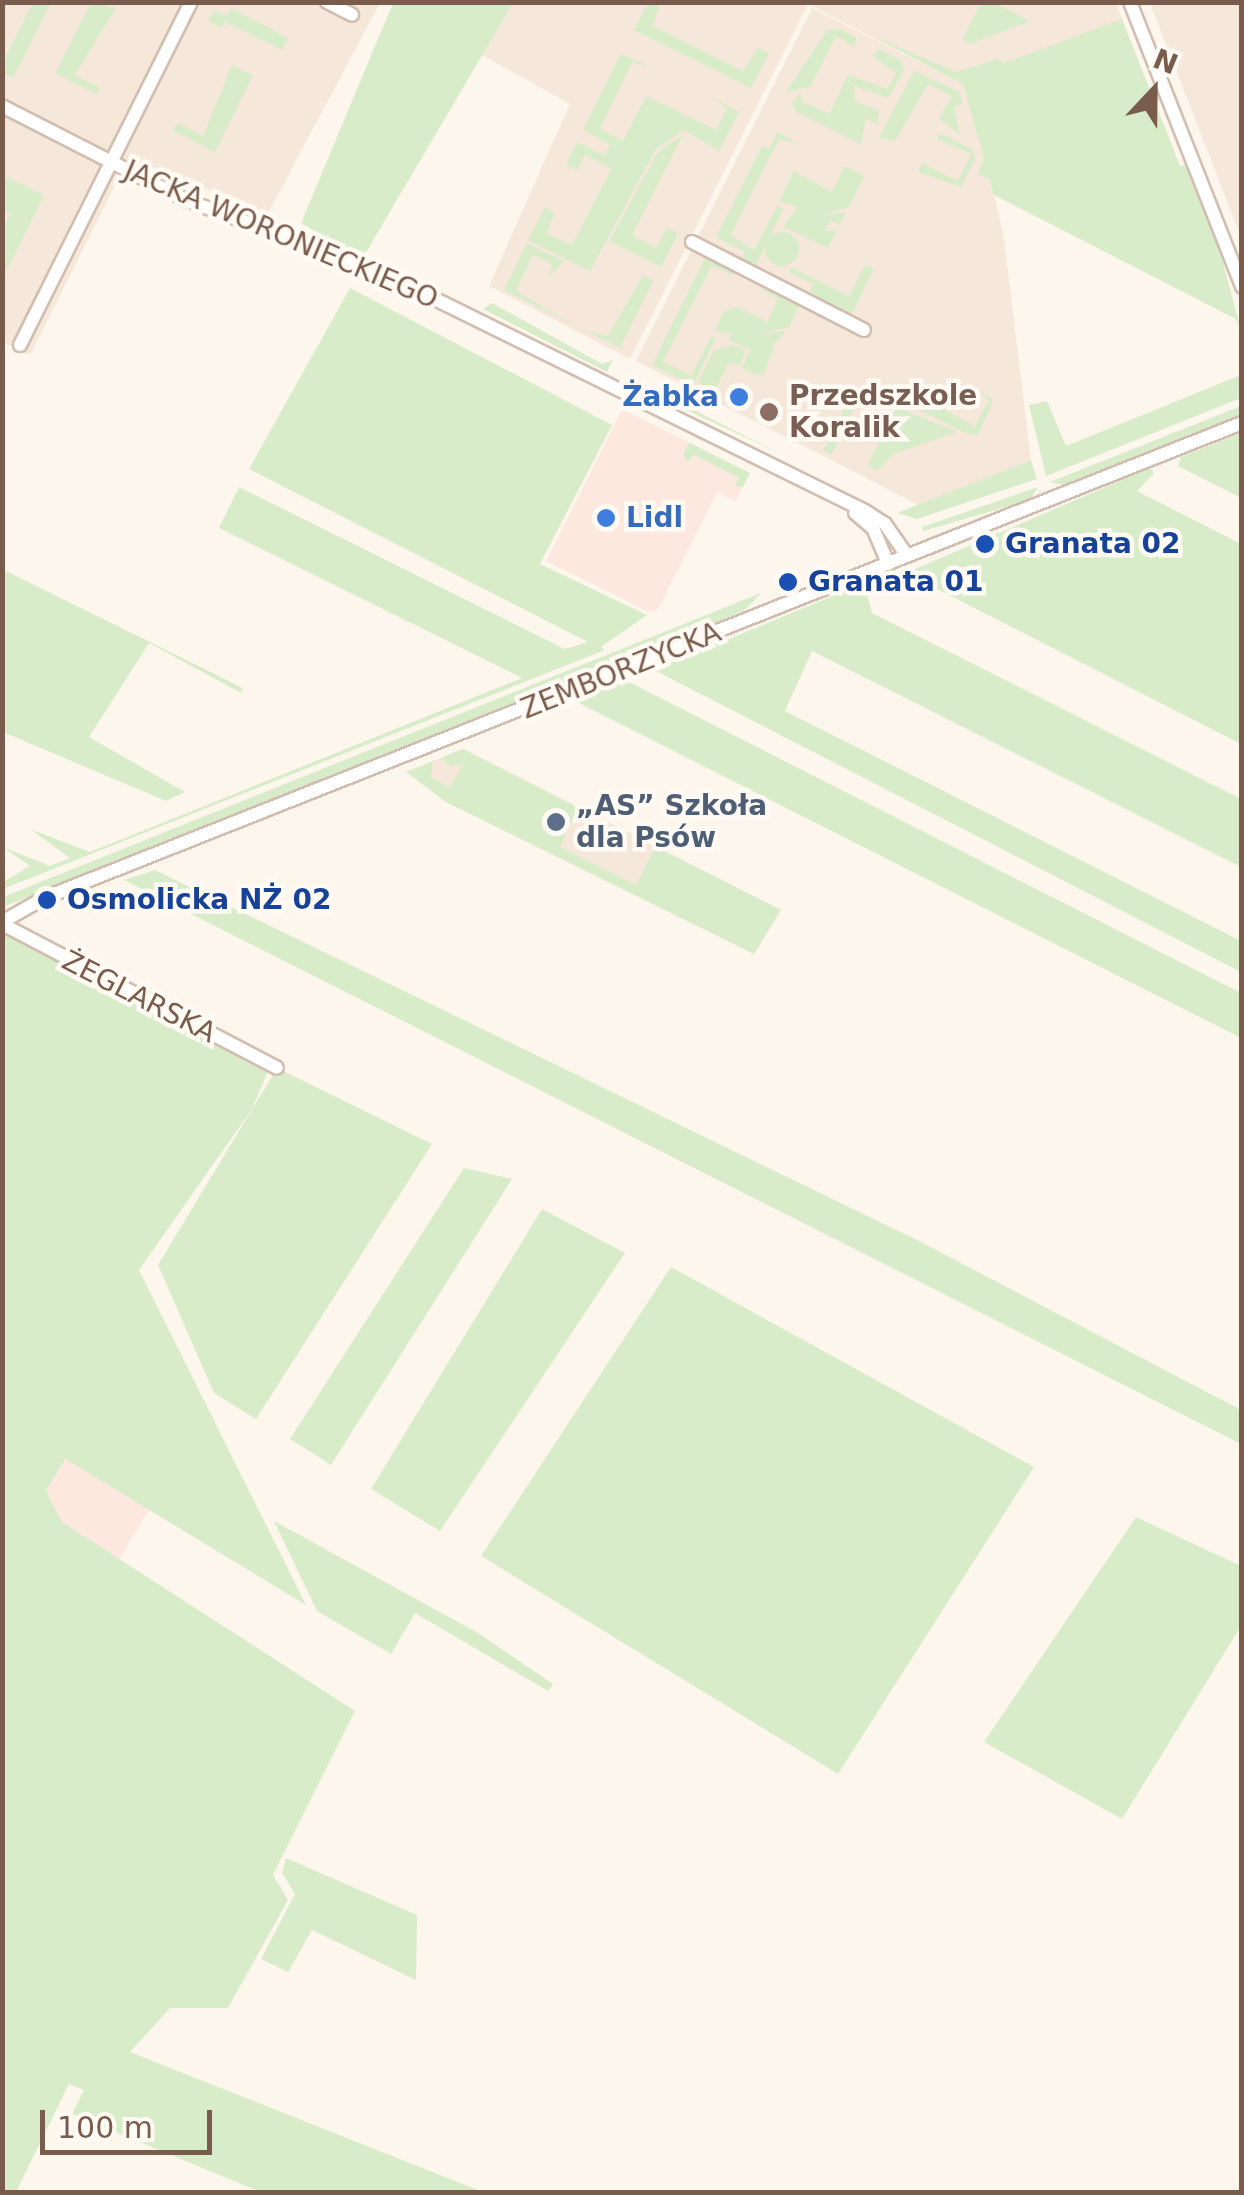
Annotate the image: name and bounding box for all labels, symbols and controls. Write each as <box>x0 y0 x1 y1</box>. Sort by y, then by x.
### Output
north arrow <box>1104 40 1204 140</box>
text: N <box>1148 42 1182 81</box>
street label: JACKA WORONIECKIEGO <box>119 154 443 316</box>
place label: Przedszkole Koralik <box>789 379 977 445</box>
place label: Żabka <box>622 380 719 414</box>
marker: Żabka <box>728 386 750 408</box>
marker: Przedszkole Koralik <box>758 401 780 423</box>
place label: Lidl <box>626 501 683 535</box>
marker: Lidl <box>595 507 617 529</box>
place label: Granata 02 <box>1005 527 1181 561</box>
marker: Granata 02 <box>974 533 996 555</box>
place label: Granata 01 <box>808 565 984 599</box>
marker: Granata 01 <box>777 571 799 593</box>
street label: ZEMBORZYCKA <box>516 616 726 726</box>
place label: „AS” Szkoła dla Psów <box>576 789 767 855</box>
marker: „AS” Szkoła dla Psów <box>545 811 567 833</box>
place label: Osmolicka NŻ 02 <box>67 883 331 917</box>
marker: Osmolicka NŻ 02 <box>36 889 58 911</box>
street label: ŻEGLARSKA <box>56 944 222 1050</box>
scale bar <box>45 2090 218 2152</box>
text: 100 m <box>57 2110 153 2145</box>

